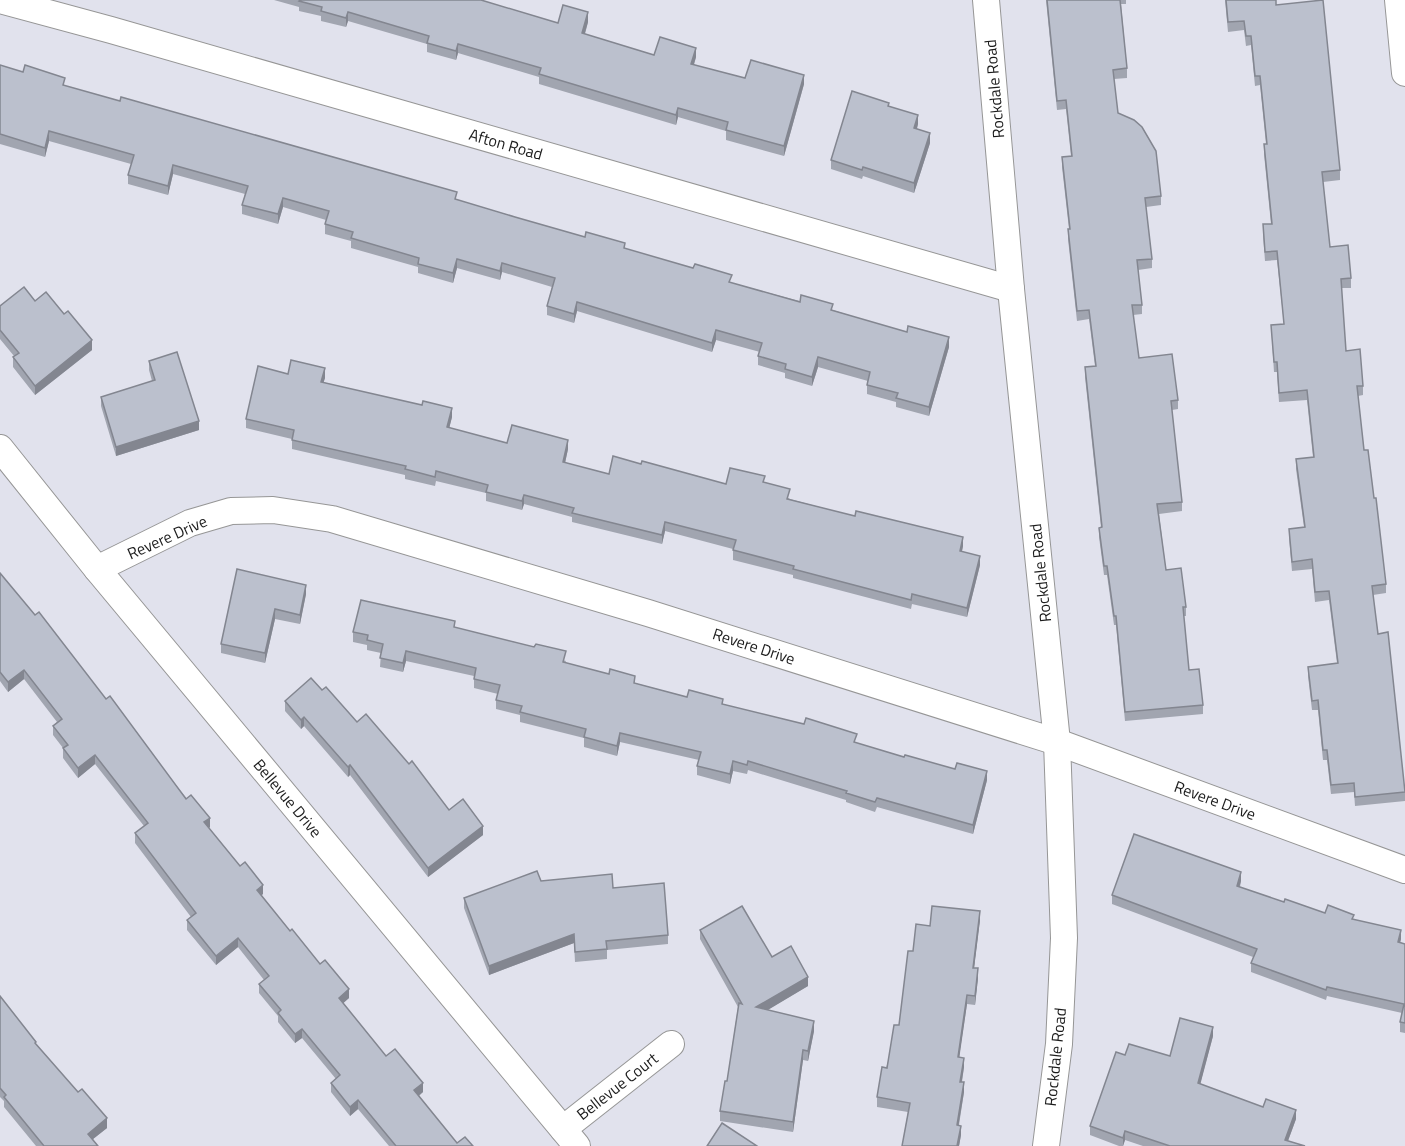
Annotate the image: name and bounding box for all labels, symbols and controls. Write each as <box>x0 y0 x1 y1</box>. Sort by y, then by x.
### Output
street label: Rockdale Road <box>978 39 1010 139</box>
street label: Afton Road <box>466 122 546 166</box>
street label: Revere Drive <box>123 509 211 565</box>
street label: Rockdale Road <box>1023 523 1057 623</box>
street label: Revere Drive <box>710 621 798 671</box>
street label: Bellevue Drive <box>248 753 328 843</box>
street label: Revere Drive <box>1171 774 1259 826</box>
street label: Rockdale Road <box>1038 1007 1072 1107</box>
street label: Bellevue Court <box>571 1046 663 1126</box>

